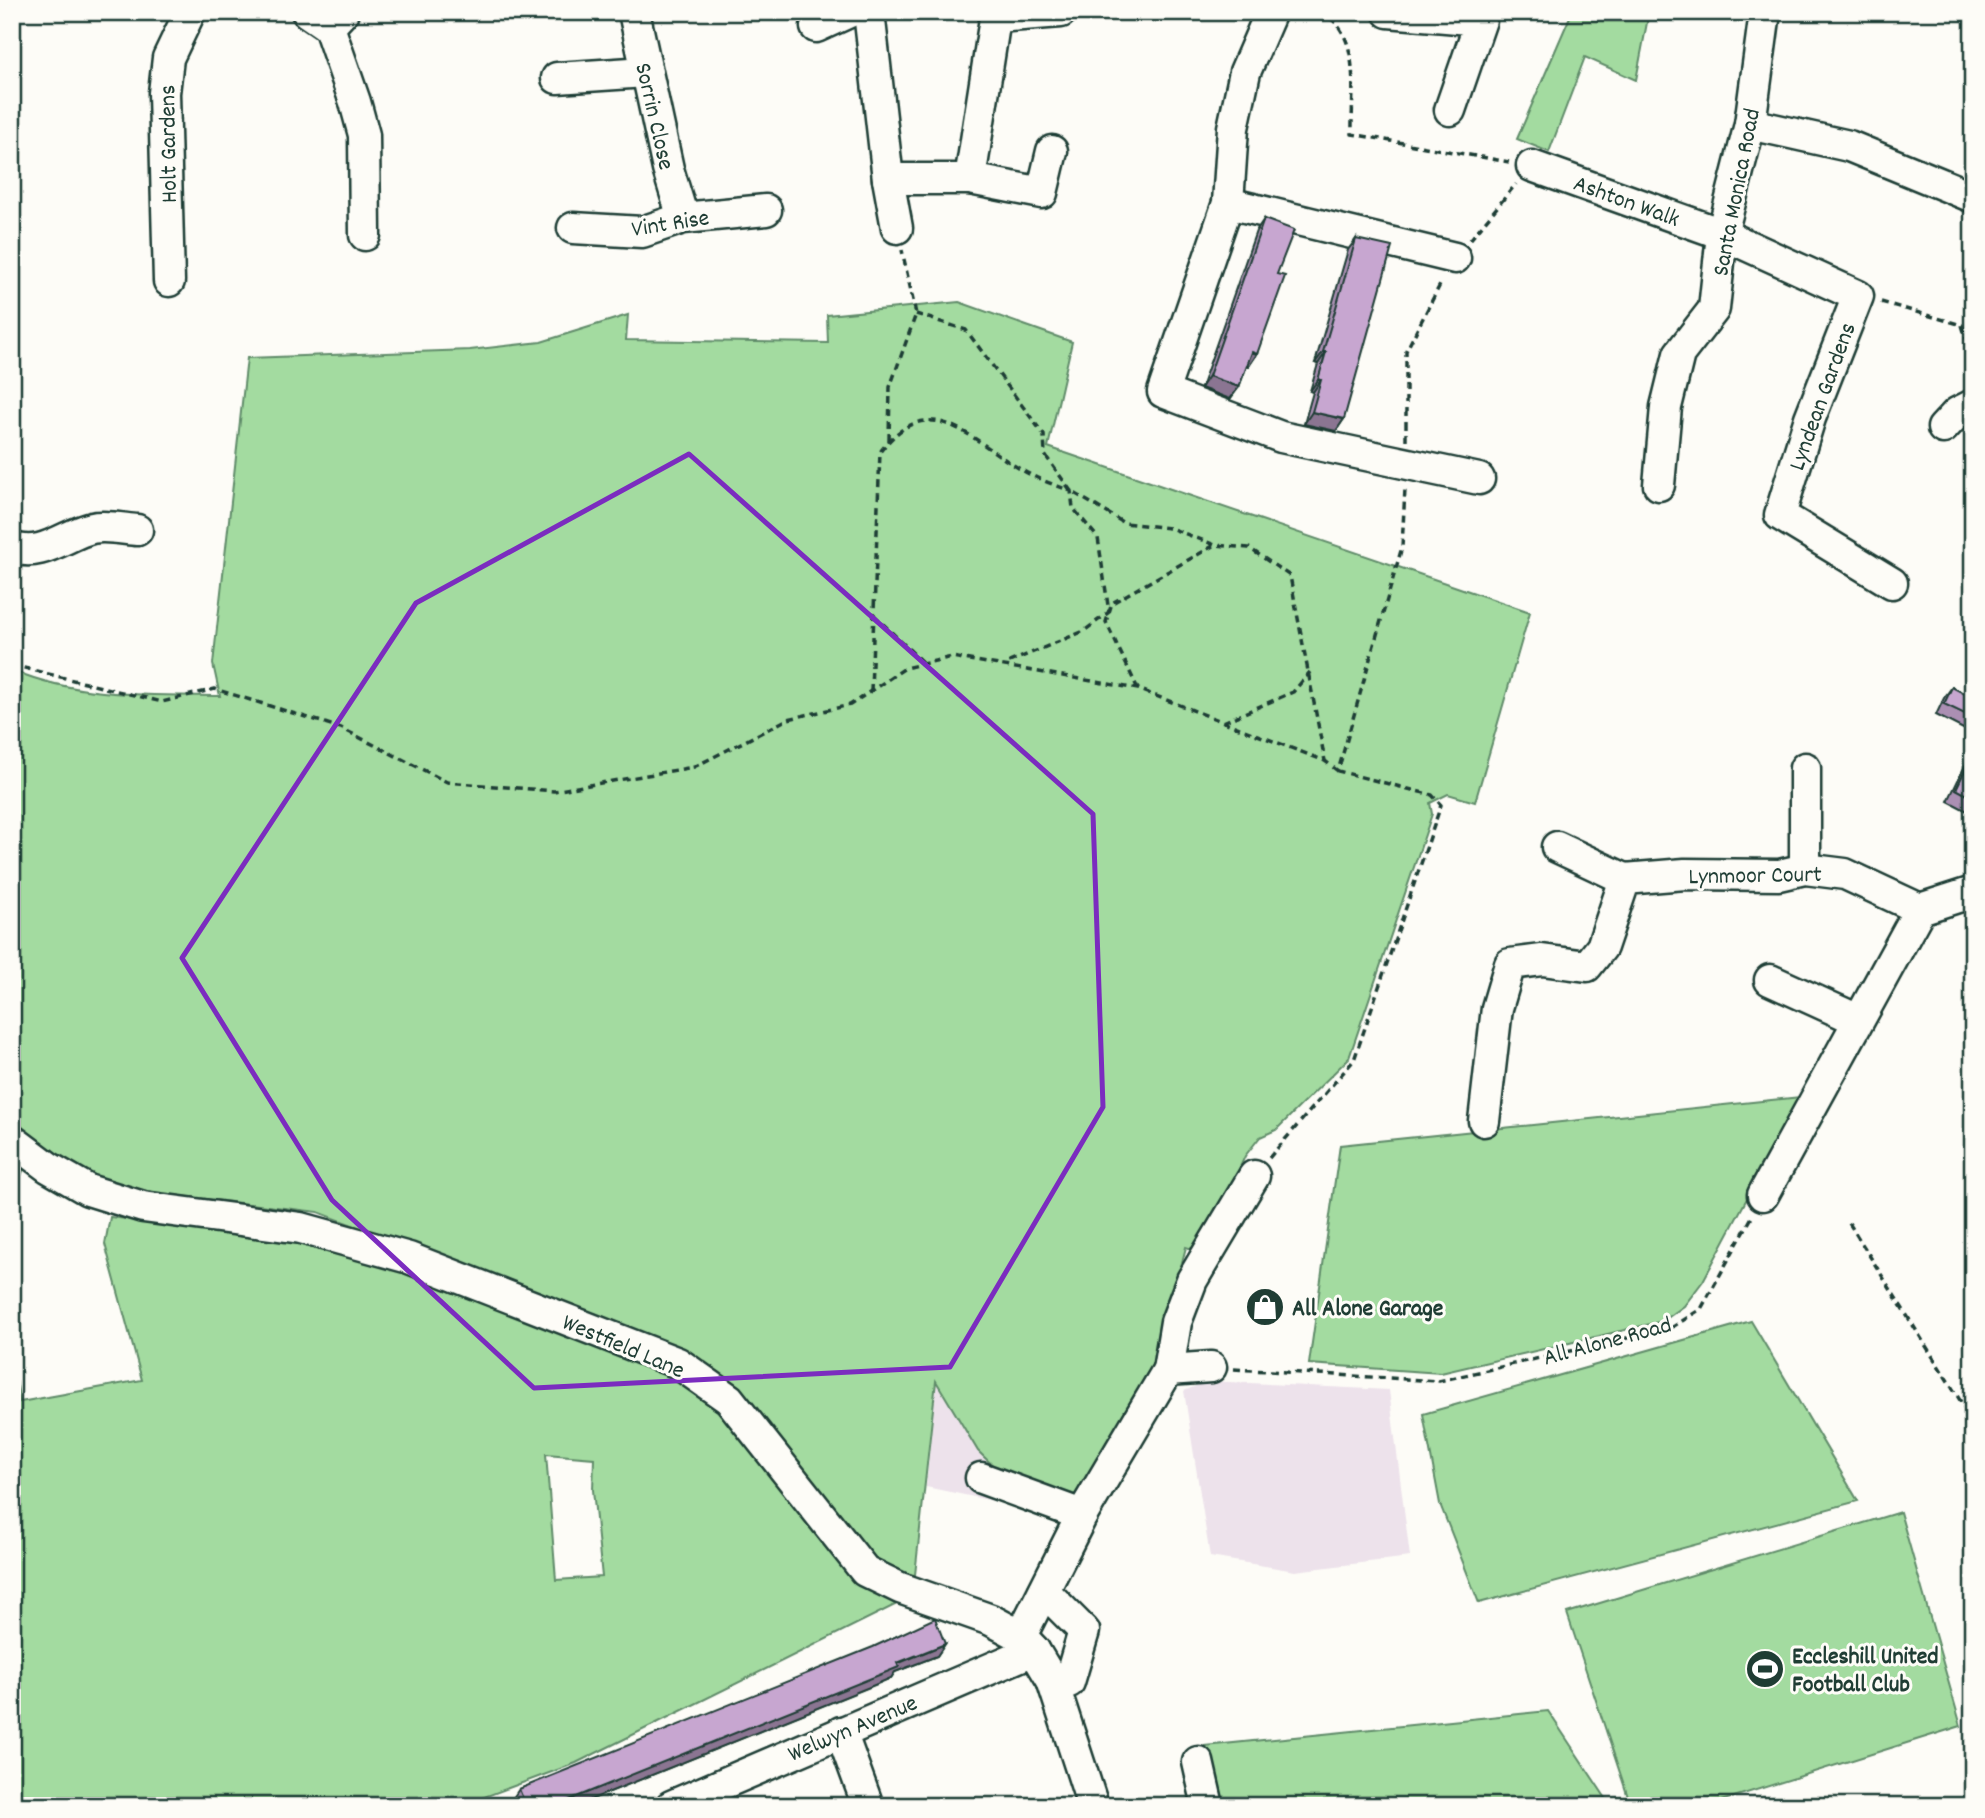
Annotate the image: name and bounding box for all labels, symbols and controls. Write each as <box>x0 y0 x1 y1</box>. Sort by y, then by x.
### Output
street label: Sorrin Close <box>624 60 682 174</box>
street label: Holt Gardens <box>152 84 188 203</box>
street label: Santa Monica Road <box>1705 106 1771 279</box>
street label: Ashton Walk <box>1568 168 1684 238</box>
street label: Vint Rise <box>629 202 712 248</box>
street label: Lyndean Gardens <box>1781 318 1866 476</box>
street label: Lynmoor Court <box>1688 859 1822 895</box>
shop icon: All Alone Garage <box>1244 1286 1286 1328</box>
place label: All Alone Garage <box>1292 1293 1444 1327</box>
street label: Westfield Lane <box>556 1307 689 1389</box>
street label: All Alone Road <box>1540 1309 1676 1376</box>
place label: Eccleshill United Football Club <box>1792 1641 1939 1703</box>
sports icon: Eccleshill United Football Club <box>1744 1648 1786 1690</box>
street label: Welwyn Avenue <box>783 1687 923 1772</box>

